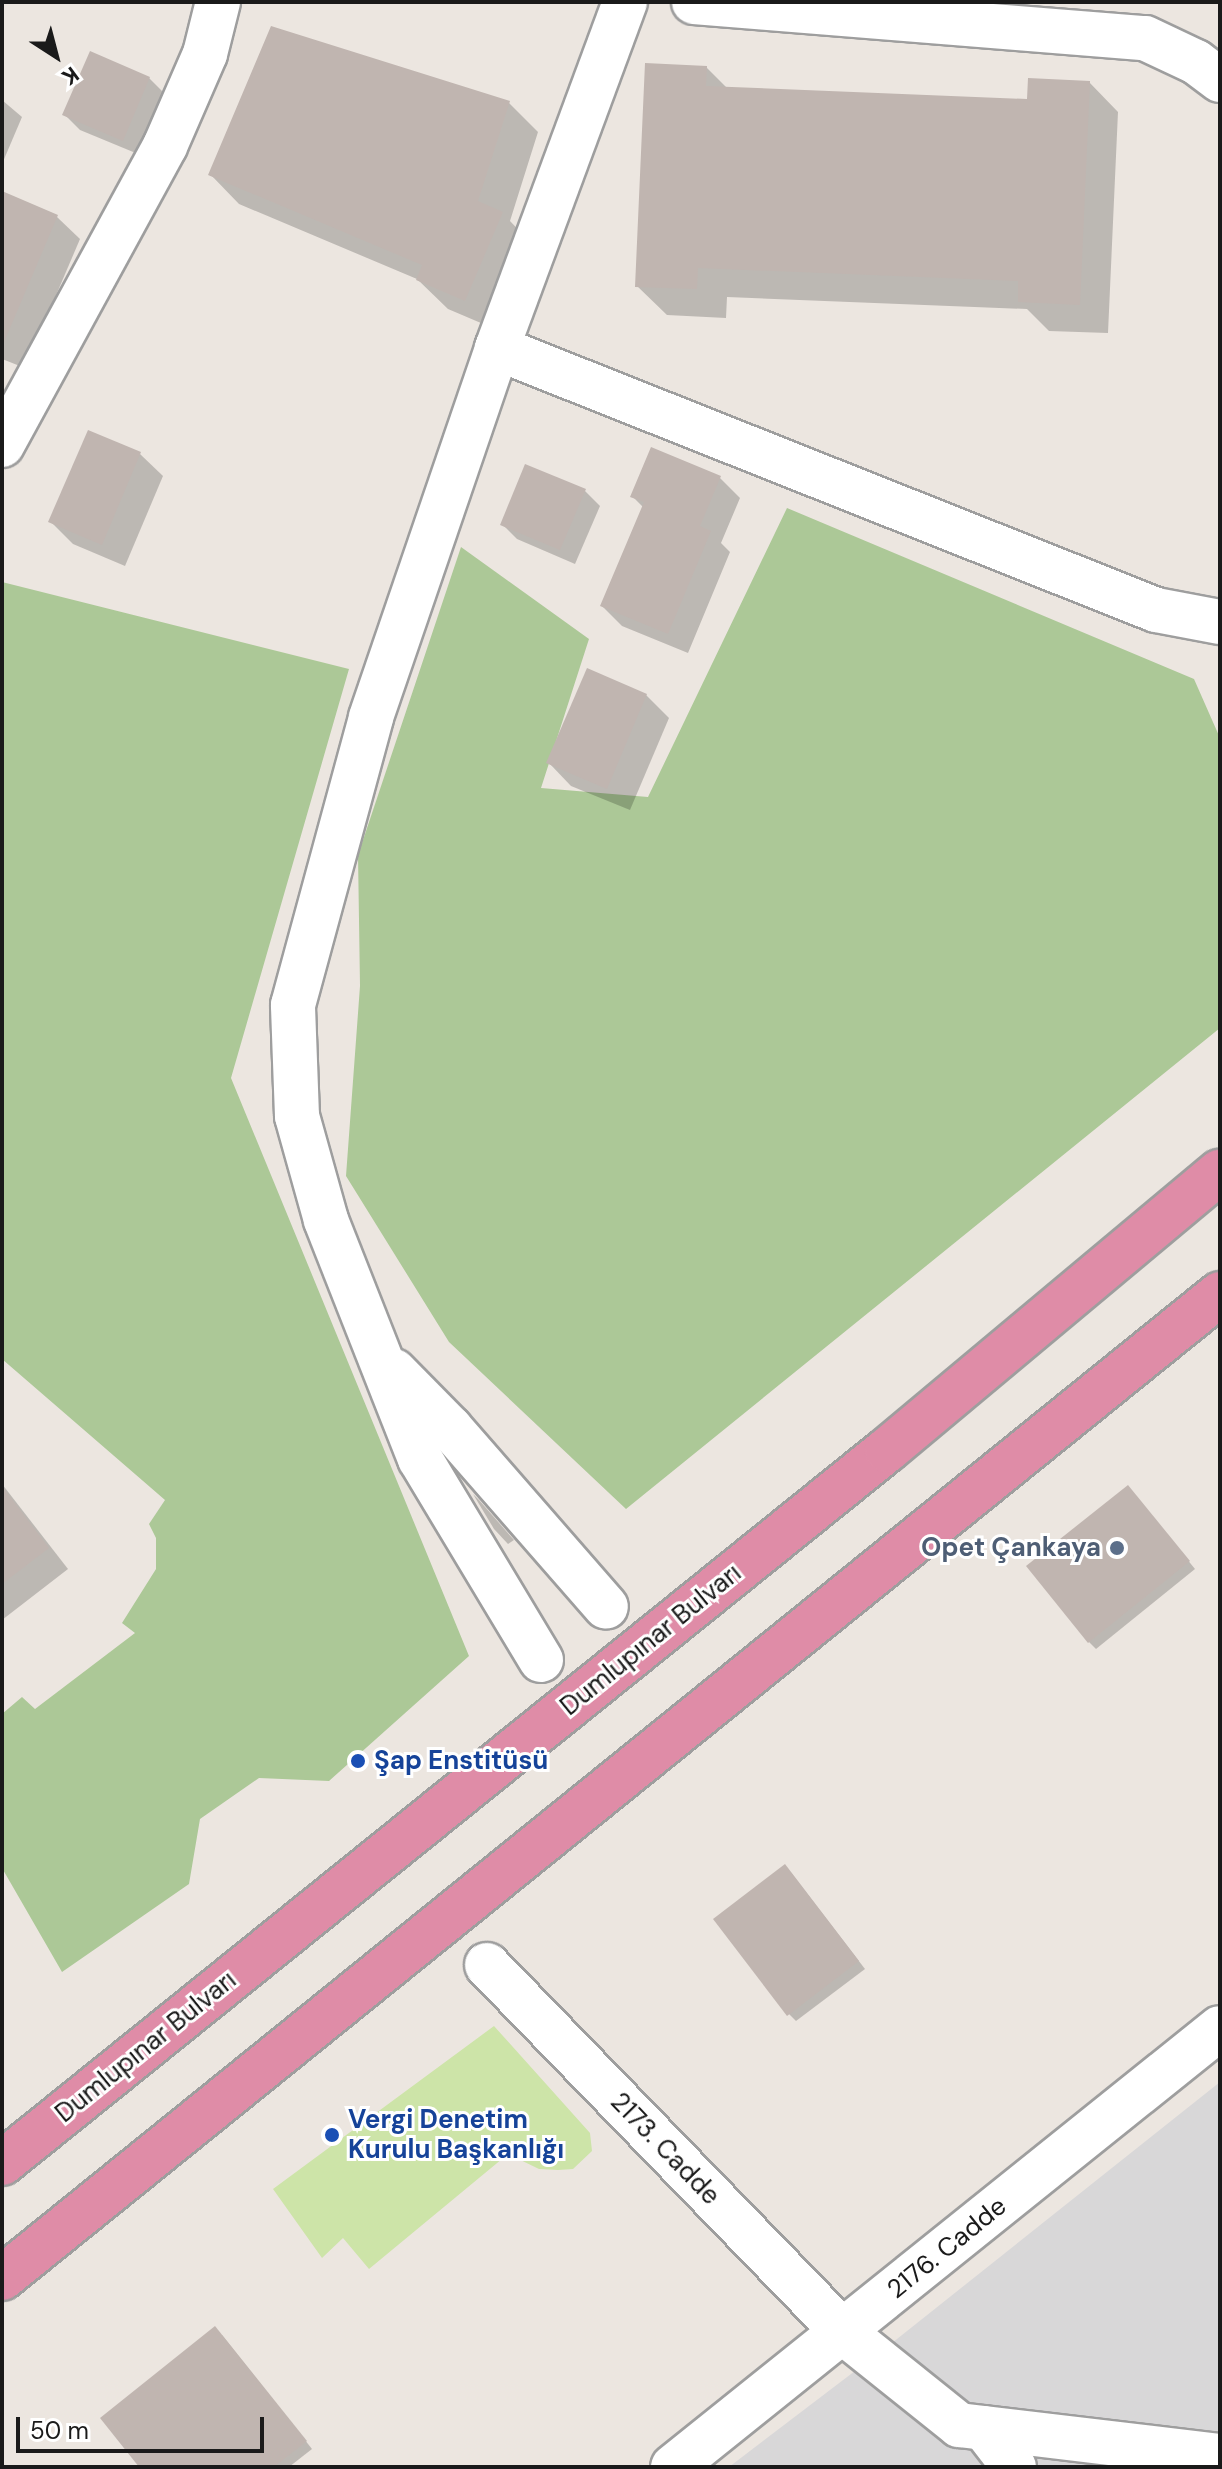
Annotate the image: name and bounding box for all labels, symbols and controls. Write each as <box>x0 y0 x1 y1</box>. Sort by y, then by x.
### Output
north arrow <box>16 16 96 96</box>
text: K <box>56 60 85 92</box>
place label: Opet Çankaya <box>921 1532 1101 1564</box>
marker: Opet Çankaya <box>1108 1539 1126 1557</box>
street label: Dumlupınar Bulvarı <box>554 1558 748 1722</box>
place label: Şap Enstitüsü <box>374 1745 548 1777</box>
marker: Şap Enstitüsü <box>349 1752 367 1770</box>
street label: Dumlupınar Bulvarı <box>49 1965 243 2129</box>
street label: 2173. Cadde <box>604 2086 726 2212</box>
place label: Vergi Denetim Kurulu Başkanlığı <box>348 2104 564 2166</box>
marker: Vergi Denetim Kurulu Başkanlığı <box>323 2126 341 2144</box>
street label: 2176. Cadde <box>881 2191 1013 2305</box>
scale bar <box>20 2401 268 2451</box>
text: 50 m <box>30 2415 89 2446</box>

